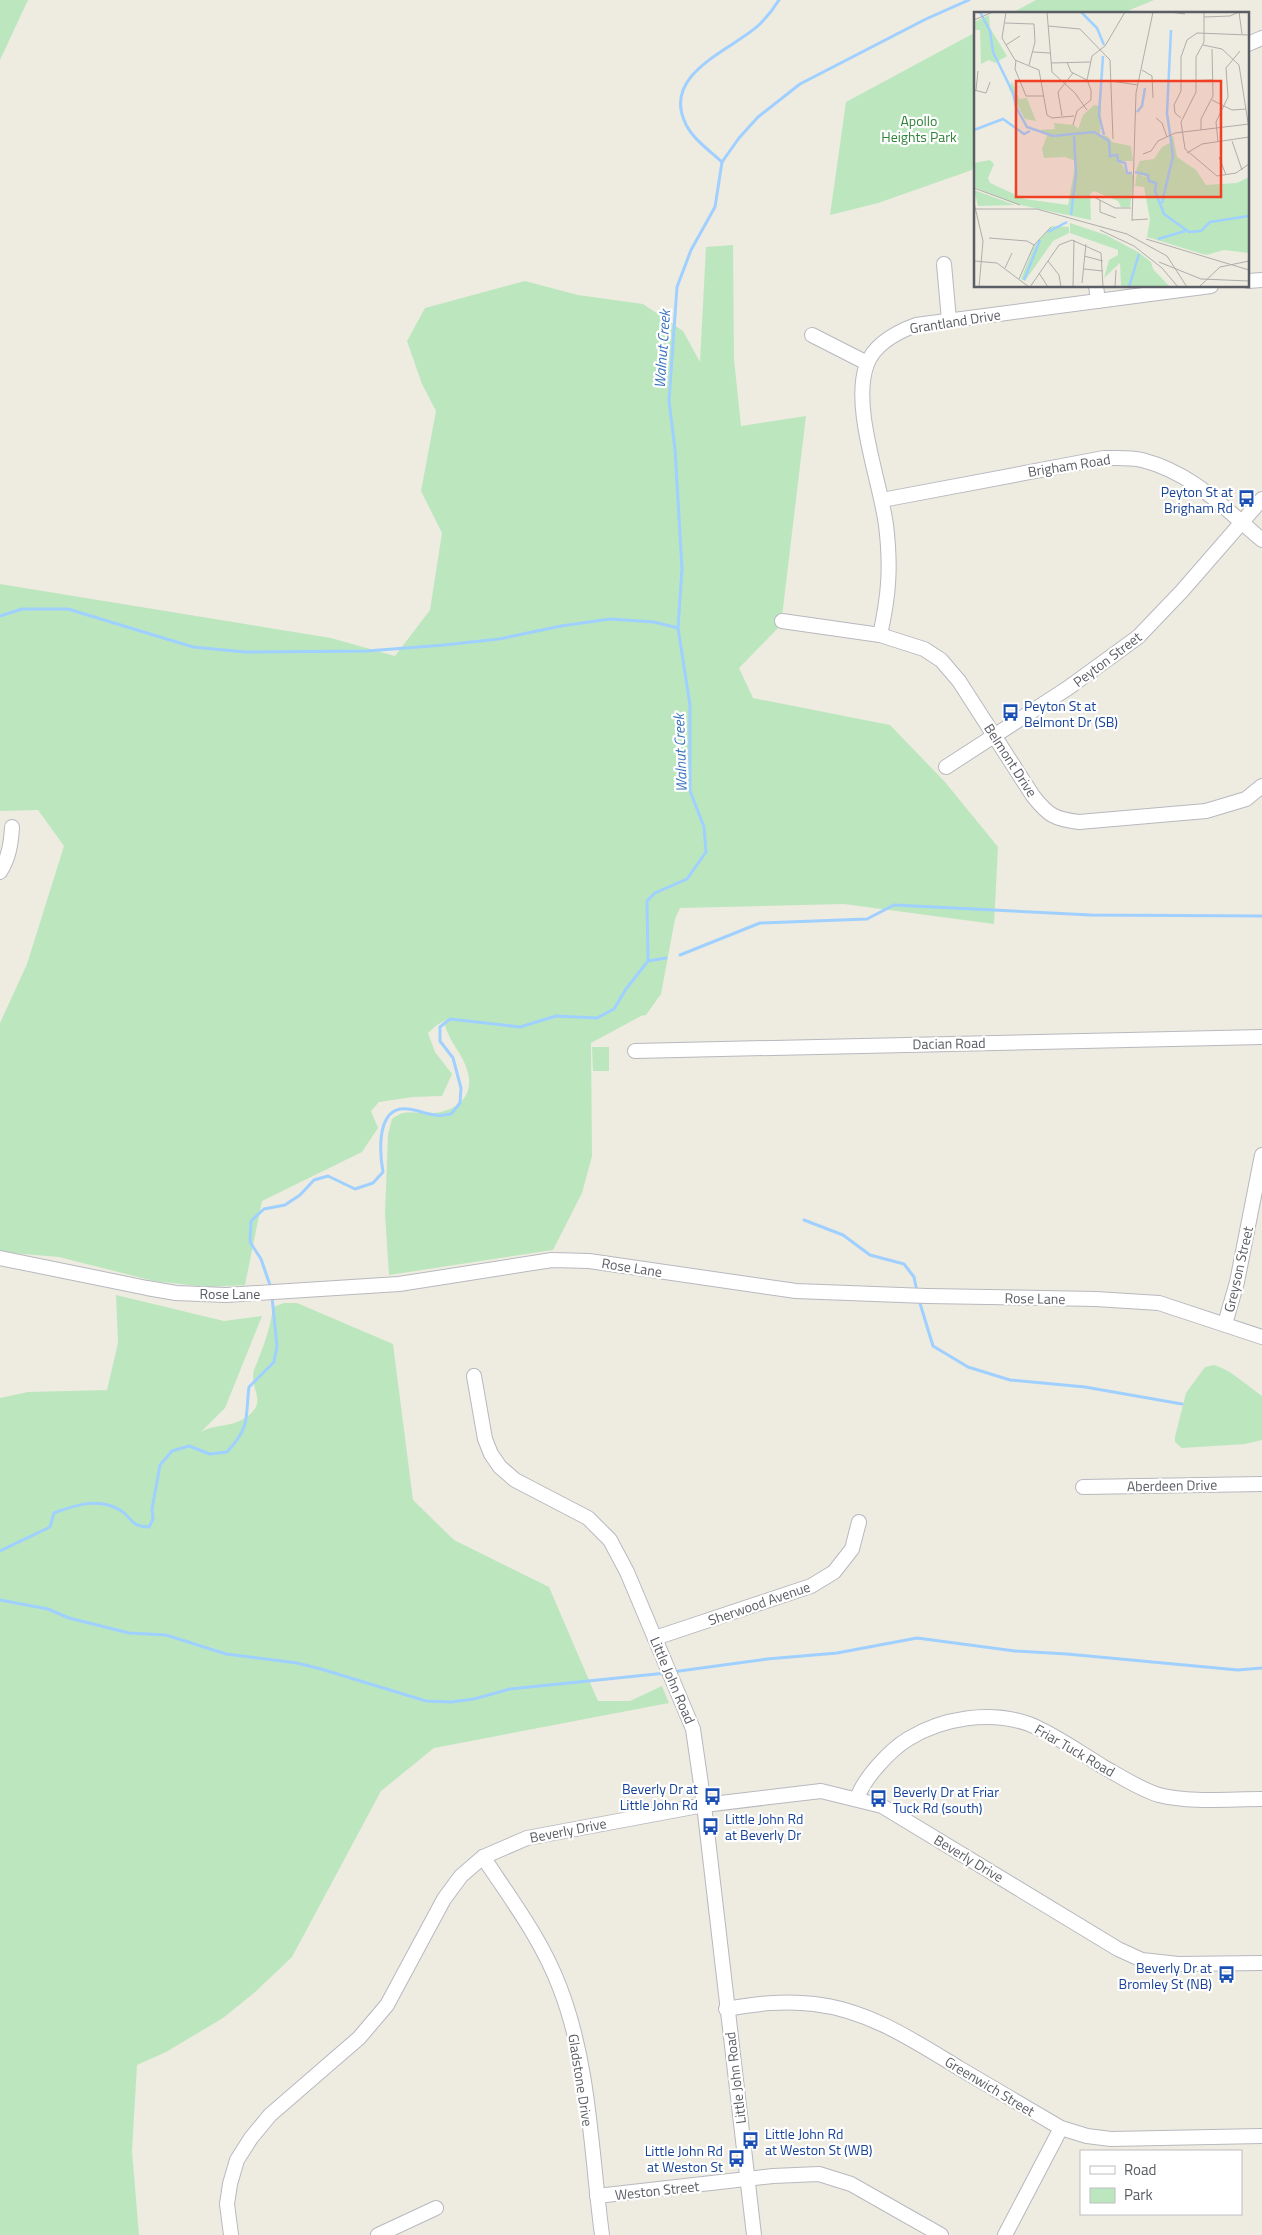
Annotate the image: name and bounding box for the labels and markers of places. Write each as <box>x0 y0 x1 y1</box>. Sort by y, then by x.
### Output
place label: Peyton St at Brigham Rd <box>1161 481 1233 518</box>
bus stop icon: Peyton St at Brigham Rd <box>1237 489 1257 509</box>
place label: Peyton St at Belmont Dr (SB) <box>1024 695 1118 732</box>
bus stop icon: Peyton St at Belmont Dr (SB) <box>1000 703 1020 723</box>
place label: Beverly Dr at Little John Rd <box>620 1778 698 1815</box>
place label: Beverly Dr at Friar Tuck Rd (south) <box>893 1781 999 1818</box>
bus stop icon: Beverly Dr at Little John Rd <box>702 1786 722 1806</box>
bus stop icon: Beverly Dr at Friar Tuck Rd (south) <box>869 1789 889 1809</box>
place label: Little John Rd at Beverly Dr <box>725 1808 803 1845</box>
bus stop icon: Little John Rd at Beverly Dr <box>701 1816 721 1836</box>
place label: Beverly Dr at Bromley St (NB) <box>1119 1957 1212 1994</box>
bus stop icon: Beverly Dr at Bromley St (NB) <box>1216 1965 1236 1985</box>
place label: Little John Rd at Weston St (WB) <box>765 2123 873 2160</box>
bus stop icon: Little John Rd at Weston St (WB) <box>741 2131 761 2151</box>
place label: Little John Rd at Weston St <box>645 2140 723 2177</box>
bus stop icon: Little John Rd at Weston St <box>727 2148 747 2168</box>

